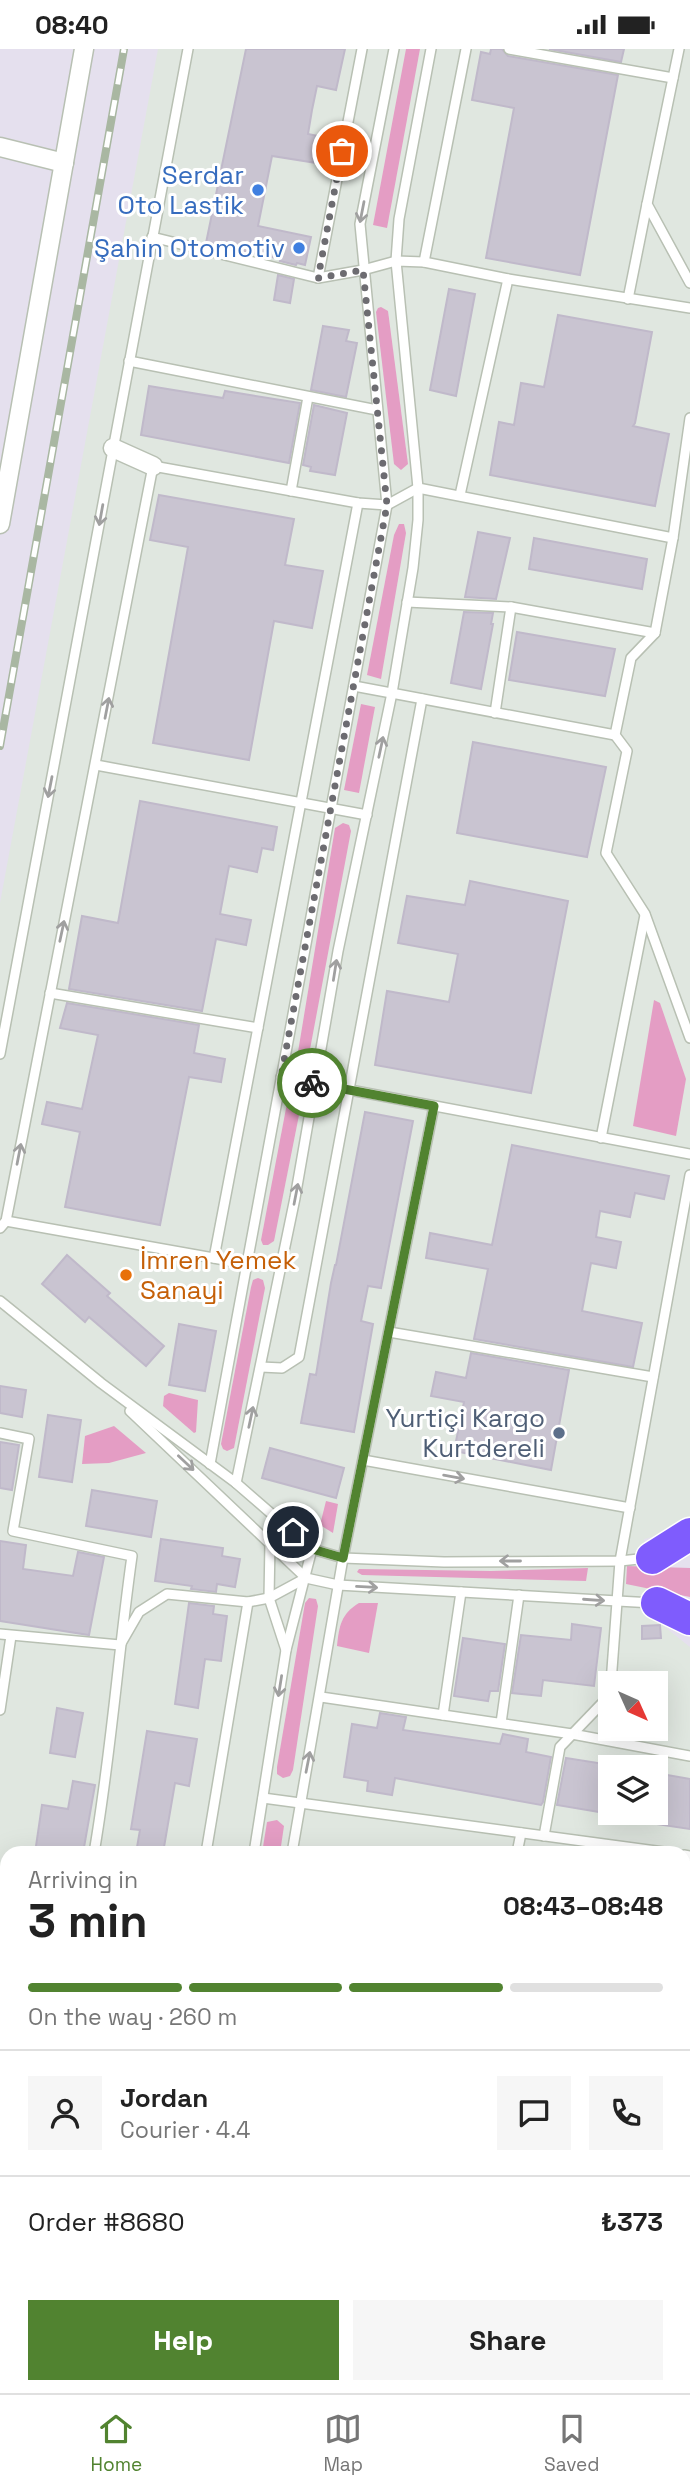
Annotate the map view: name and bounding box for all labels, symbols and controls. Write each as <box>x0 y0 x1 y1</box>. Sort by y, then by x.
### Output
text: 08:40 <box>35 8 109 42</box>
pin <box>312 121 372 181</box>
icon: bag <box>323 132 361 170</box>
place label: Serdar Oto Lastik <box>118 158 244 222</box>
marker: Serdar Oto Lastik <box>250 182 266 198</box>
one-way arrow <box>355 200 369 223</box>
place label: Şahin Otomotiv <box>94 231 285 265</box>
marker: Şahin Otomotiv <box>291 240 307 256</box>
one-way arrow <box>93 503 107 526</box>
one-way arrow <box>101 697 114 720</box>
one-way arrow <box>374 736 388 759</box>
one-way arrow <box>43 775 56 798</box>
one-way arrow <box>56 920 70 943</box>
one-way arrow <box>329 959 342 982</box>
courier <box>277 1048 347 1118</box>
icon: bike <box>293 1064 331 1102</box>
one-way arrow <box>13 1143 26 1166</box>
one-way arrow <box>289 1183 303 1206</box>
place label: İmren Yemek Sanayi <box>140 1243 296 1307</box>
marker: İmren Yemek Sanayi <box>118 1267 134 1283</box>
place label: Yurtiçi Kargo Kurtdereli <box>386 1401 545 1465</box>
one-way arrow <box>245 1406 258 1429</box>
marker: Yurtiçi Kargo Kurtdereli <box>551 1425 567 1441</box>
one-way arrow <box>177 1455 194 1472</box>
one-way arrow <box>442 1470 465 1484</box>
pin <box>263 1502 323 1562</box>
icon: home <box>274 1513 312 1551</box>
one-way arrow <box>499 1555 522 1568</box>
one-way arrow <box>355 1581 378 1594</box>
one-way arrow <box>582 1594 605 1607</box>
north arrow <box>598 1671 668 1741</box>
map controls <box>598 1671 668 1825</box>
one-way arrow <box>273 1674 286 1697</box>
one-way arrow <box>302 1751 316 1774</box>
button: layers <box>598 1755 668 1825</box>
text: Arriving in <box>28 1865 138 1895</box>
text: 08:43–08:48 <box>503 1889 663 1923</box>
text: 3 min <box>28 1892 148 1950</box>
text: On the way · 260 m <box>28 2002 237 2032</box>
button: person <box>28 2076 102 2150</box>
button: chat <box>497 2076 571 2150</box>
button: phone <box>589 2076 663 2150</box>
text: Jordan <box>120 2081 208 2115</box>
text: Courier · 4.4 <box>120 2115 250 2145</box>
text: Order #8680 <box>28 2205 185 2239</box>
text: ₺373 <box>601 2205 663 2239</box>
button: Help <box>28 2300 339 2380</box>
button: Share <box>353 2300 663 2380</box>
tab: Home <box>91 2410 142 2477</box>
tab: Map <box>323 2410 363 2477</box>
tab: Saved <box>544 2410 599 2477</box>

